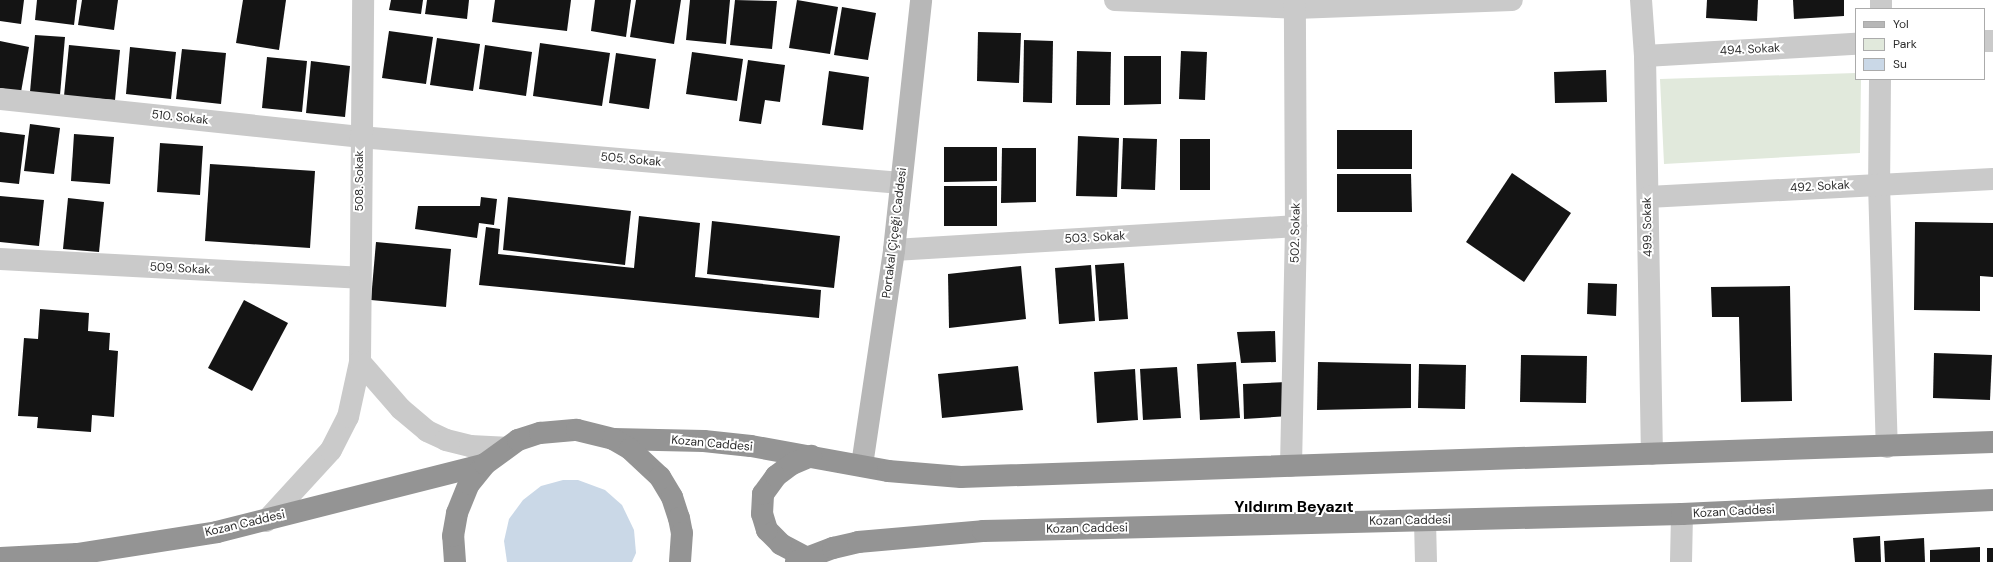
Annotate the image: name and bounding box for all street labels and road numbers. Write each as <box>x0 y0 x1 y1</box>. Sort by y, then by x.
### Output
street label: 494. Sokak <box>1720 41 1780 59</box>
street label: 510. Sokak <box>151 108 209 128</box>
street label: 508. Sokak <box>353 150 367 212</box>
street label: 505. Sokak <box>600 150 662 170</box>
street label: Portakal Çiçeği Caddesi <box>880 167 910 299</box>
street label: 492. Sokak <box>1790 178 1850 196</box>
street label: 499. Sokak <box>1640 197 1656 257</box>
street label: 502. Sokak <box>1288 203 1304 263</box>
street label: 503. Sokak <box>1064 229 1126 247</box>
street label: 509. Sokak <box>149 260 211 278</box>
street label: Kozan Caddesi <box>671 433 753 455</box>
street label: Kozan Caddesi <box>1693 503 1775 521</box>
street label: Kozan Caddesi <box>204 508 286 540</box>
street label: Kozan Caddesi <box>1369 513 1451 529</box>
street label: Kozan Caddesi <box>1046 521 1128 537</box>

